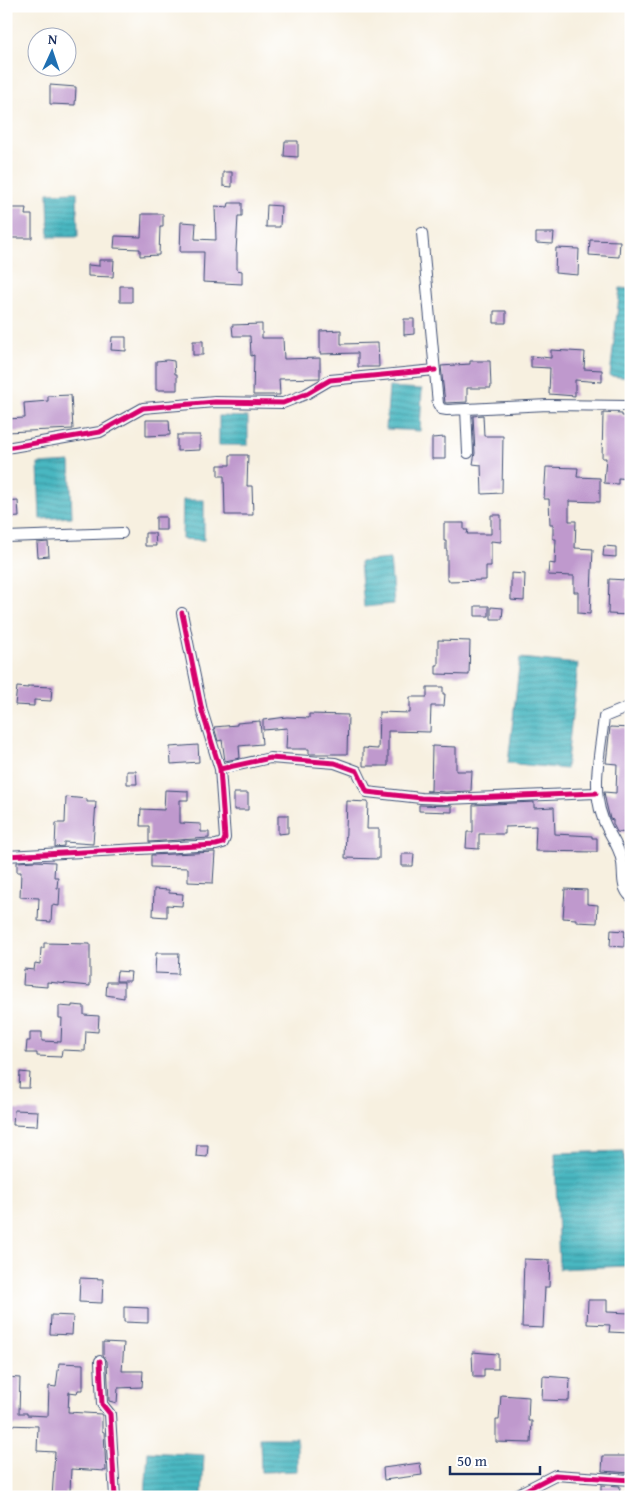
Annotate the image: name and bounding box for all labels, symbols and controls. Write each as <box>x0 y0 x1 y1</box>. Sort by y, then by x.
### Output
north arrow <box>28 28 78 78</box>
text: N <box>47 29 59 49</box>
scale bar <box>450 1443 540 1475</box>
text: 50 m <box>457 1450 488 1471</box>

